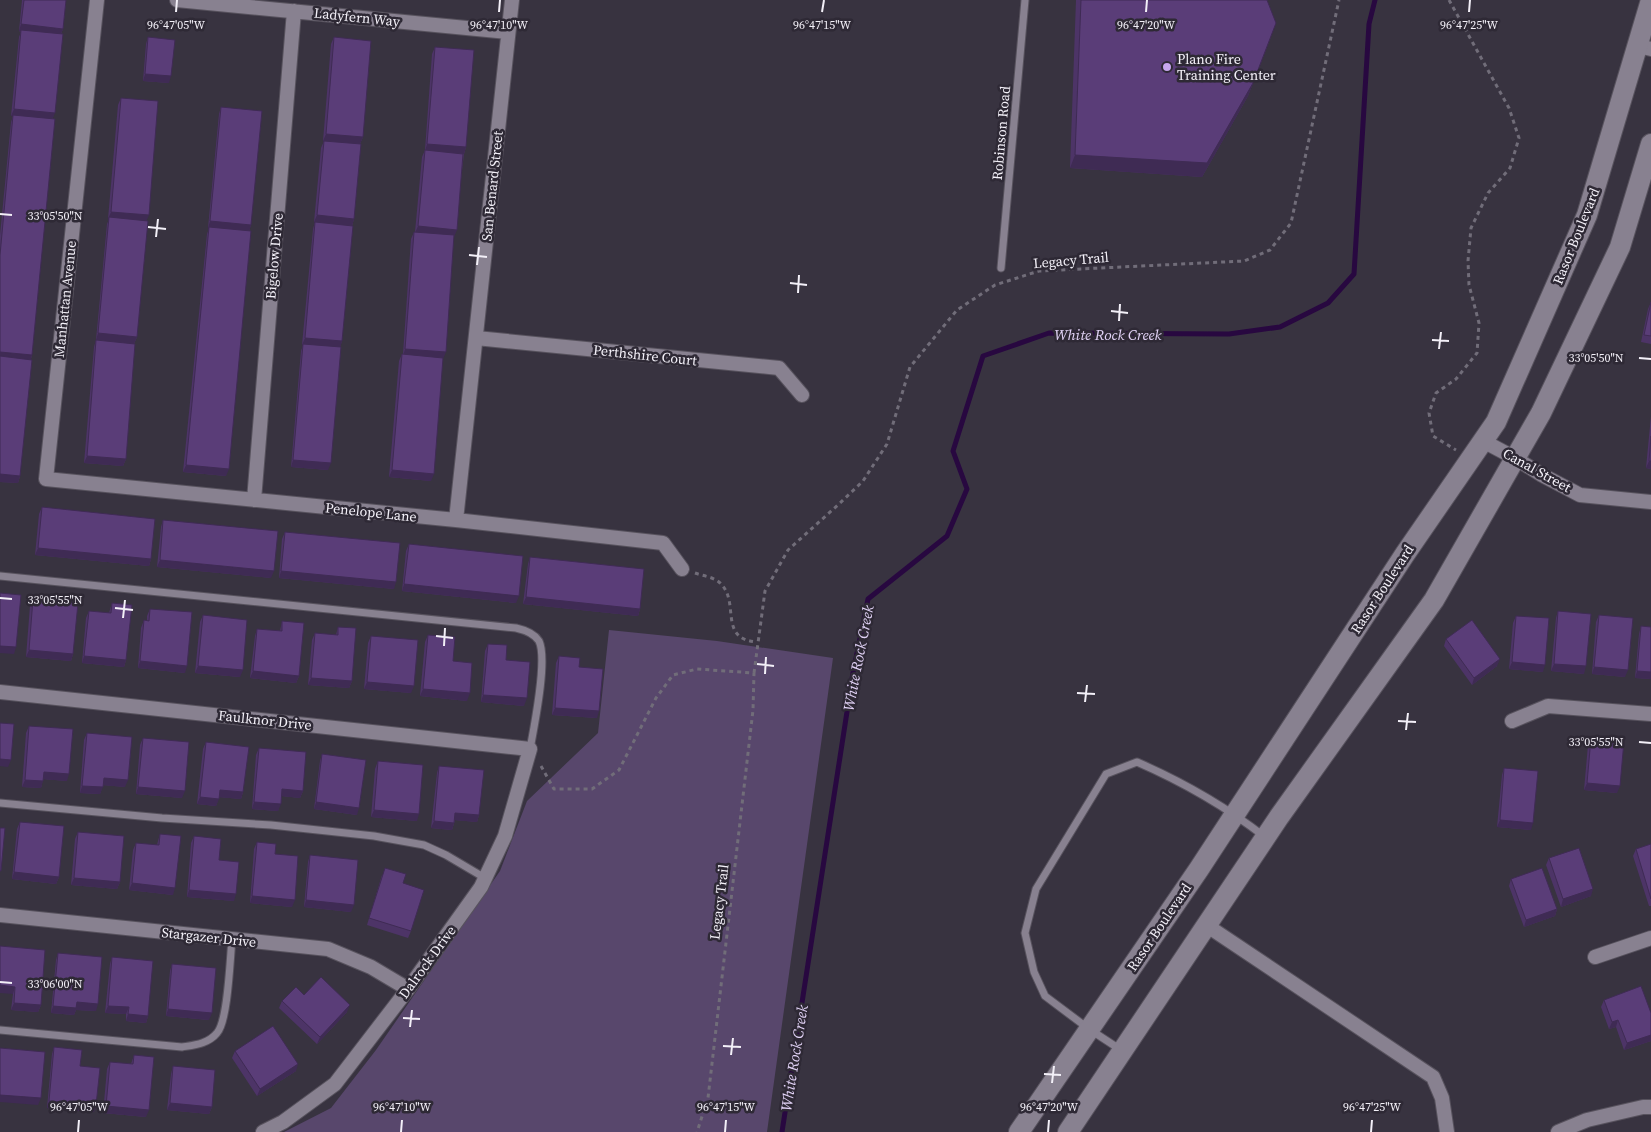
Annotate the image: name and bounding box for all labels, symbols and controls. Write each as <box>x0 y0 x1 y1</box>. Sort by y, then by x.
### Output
street label: Ladyfern Way <box>313 3 402 32</box>
text: 96°47'05"W <box>147 17 205 33</box>
text: 96°47'10"W <box>470 17 528 33</box>
text: 96°47'15"W <box>793 17 851 33</box>
text: 96°47'20"W <box>1117 17 1175 33</box>
text: 96°47'25"W <box>1440 17 1498 33</box>
place label: Plano Fire Training Center <box>1177 49 1276 85</box>
marker: Plano Fire Training Center <box>1161 61 1173 73</box>
street label: Robinson Road <box>987 85 1015 181</box>
street label: San Benard Street <box>476 130 508 242</box>
street label: Rasor Boulevard <box>1548 185 1604 287</box>
text: 33°05'50"N <box>27 208 83 224</box>
street label: Bigelow Drive <box>260 212 288 300</box>
street label: Manhattan Avenue <box>49 240 81 358</box>
street label: Legacy Trail <box>1032 247 1110 273</box>
water label: White Rock Creek <box>1054 324 1163 345</box>
street label: Perthshire Court <box>592 340 698 370</box>
text: 33°05'50"N <box>1568 350 1624 366</box>
street label: Canal Street <box>1499 443 1575 497</box>
street label: Penelope Lane <box>324 497 418 527</box>
street label: Rasor Boulevard <box>1346 541 1418 637</box>
text: 33°05'55"N <box>27 592 83 608</box>
water label: White Rock Creek <box>837 602 879 713</box>
street label: Faulknor Drive <box>217 705 313 735</box>
text: 33°05'55"N <box>1568 734 1624 750</box>
street label: Legacy Trail <box>704 863 734 941</box>
street label: Rasor Boulevard <box>1122 879 1196 975</box>
street label: Dalrock Drive <box>394 921 460 1003</box>
street label: Stargazer Drive <box>161 922 257 952</box>
text: 33°06'00"N <box>27 976 83 992</box>
water label: White Rock Creek <box>775 1002 813 1113</box>
text: 96°47'05"W <box>50 1099 108 1115</box>
text: 96°47'10"W <box>373 1099 431 1115</box>
text: 96°47'15"W <box>697 1099 755 1115</box>
text: 96°47'20"W <box>1020 1099 1078 1115</box>
text: 96°47'25"W <box>1343 1099 1401 1115</box>

